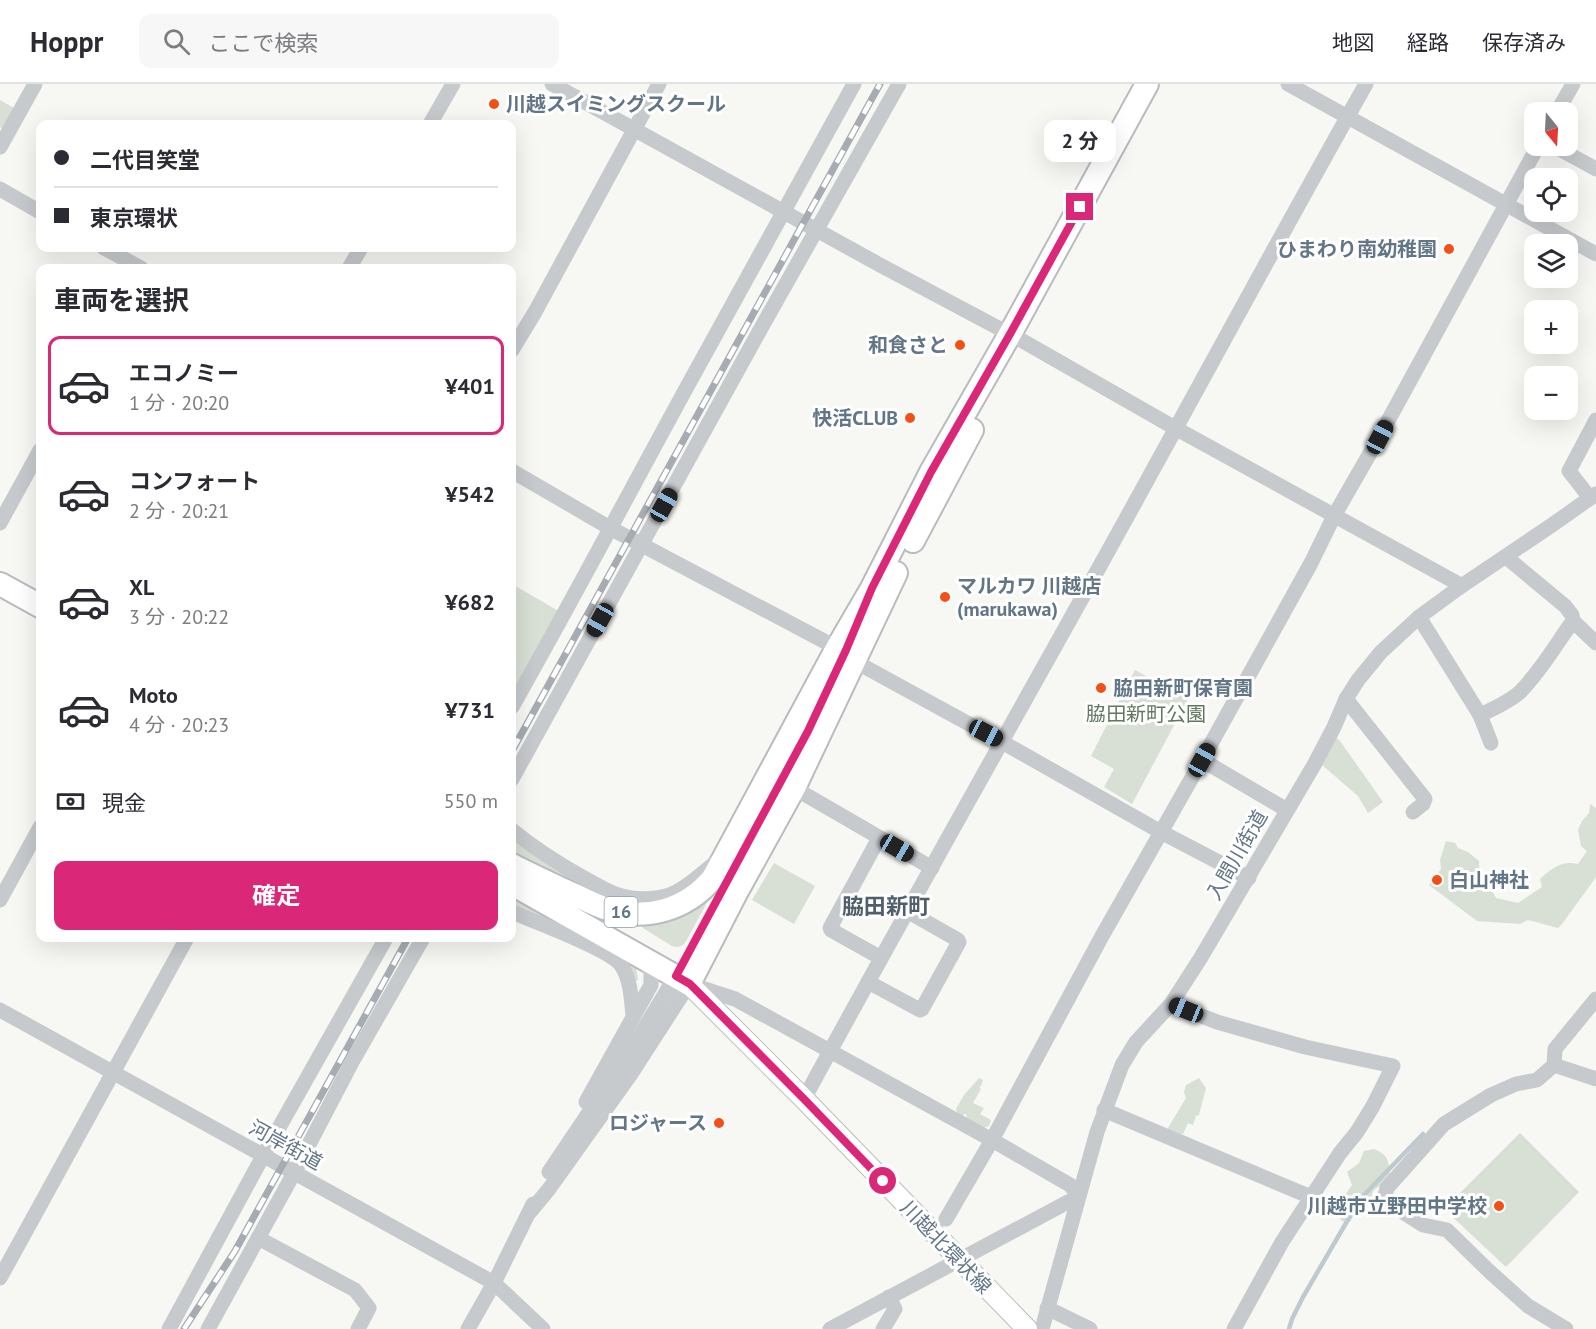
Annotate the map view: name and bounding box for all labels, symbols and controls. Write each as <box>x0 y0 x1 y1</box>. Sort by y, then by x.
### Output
search box <box>139 14 559 68</box>
text: Hoppr <box>30 23 103 60</box>
icon: search <box>160 25 193 58</box>
text: ここで検索 <box>208 29 318 57</box>
text: 地図 <box>1332 29 1374 56</box>
text: 経路 <box>1407 29 1449 56</box>
text: 保存済み <box>1482 29 1566 56</box>
place label: 川越スイミングスクール <box>506 91 726 117</box>
marker: 川越スイミングスクール <box>487 97 501 111</box>
north arrow <box>1524 102 1578 156</box>
map controls <box>1524 102 1578 420</box>
callout: 2 分 <box>1044 120 1116 162</box>
text: 2 分 <box>1062 128 1098 154</box>
text: 二代目笑堂 <box>90 146 200 174</box>
button: locate <box>1524 168 1578 222</box>
route end <box>1066 193 1093 220</box>
text: 東京環状 <box>90 204 178 232</box>
button: layers <box>1524 234 1578 288</box>
place label: ひまわり南幼稚園 <box>1277 236 1437 262</box>
marker: ひまわり南幼稚園 <box>1442 242 1456 256</box>
text: 車両を選択 <box>54 283 189 317</box>
button: + <box>1524 300 1578 354</box>
place label: 和食さと <box>868 332 948 358</box>
marker: 和食さと <box>953 338 967 352</box>
icon: car <box>57 359 111 413</box>
text: エコノミー <box>129 359 239 387</box>
button: − <box>1524 366 1578 420</box>
text: ¥401 <box>445 372 495 400</box>
text: 1 分 · 20:20 <box>129 390 229 416</box>
place label: 快活CLUB <box>812 405 898 431</box>
marker: 快活CLUB <box>903 411 917 425</box>
car <box>1364 417 1396 457</box>
icon: car <box>57 467 111 521</box>
text: コンフォート <box>129 467 260 495</box>
text: ¥542 <box>445 480 495 508</box>
car <box>647 485 681 525</box>
text: 2 分 · 20:21 <box>129 498 229 524</box>
text: XL <box>129 573 154 601</box>
place label: マルカワ 川越店 (marukawa) <box>957 573 1101 622</box>
icon: car <box>57 575 111 629</box>
text: ¥682 <box>445 588 495 616</box>
marker: マルカワ 川越店 (marukawa) <box>938 590 952 604</box>
car <box>583 600 617 640</box>
text: 3 分 · 20:22 <box>129 604 229 630</box>
place label: 脇田新町保育園 <box>1113 675 1253 701</box>
text: Moto <box>129 681 178 709</box>
marker: 脇田新町保育園 <box>1094 681 1108 695</box>
icon: car <box>57 683 111 737</box>
text: ¥731 <box>445 696 495 724</box>
park label: 脇田新町公園 <box>1086 701 1206 727</box>
text: 4 分 · 20:23 <box>129 712 229 738</box>
car <box>966 717 1006 749</box>
car <box>1185 740 1219 780</box>
icon: cash <box>54 785 87 818</box>
text: 550 m <box>444 788 498 814</box>
text: 現金 <box>102 789 146 817</box>
street label: 入間川街道 <box>1201 805 1273 905</box>
car <box>877 831 917 865</box>
button: 確定 <box>54 861 498 930</box>
place label: 白山神社 <box>1449 867 1529 893</box>
marker: 白山神社 <box>1430 873 1444 887</box>
district label: 脇田新町 <box>842 892 930 920</box>
road number: 16 <box>604 897 638 927</box>
car <box>1166 995 1206 1025</box>
place label: ロジャース <box>609 1110 707 1136</box>
street label: 河岸街道 <box>245 1114 327 1176</box>
marker: ロジャース <box>712 1116 726 1130</box>
route start <box>869 1167 896 1194</box>
place label: 川越市立野田中学校 <box>1307 1193 1487 1219</box>
street label: 川越北環状線 <box>895 1195 997 1299</box>
marker: 川越市立野田中学校 <box>1492 1199 1506 1213</box>

